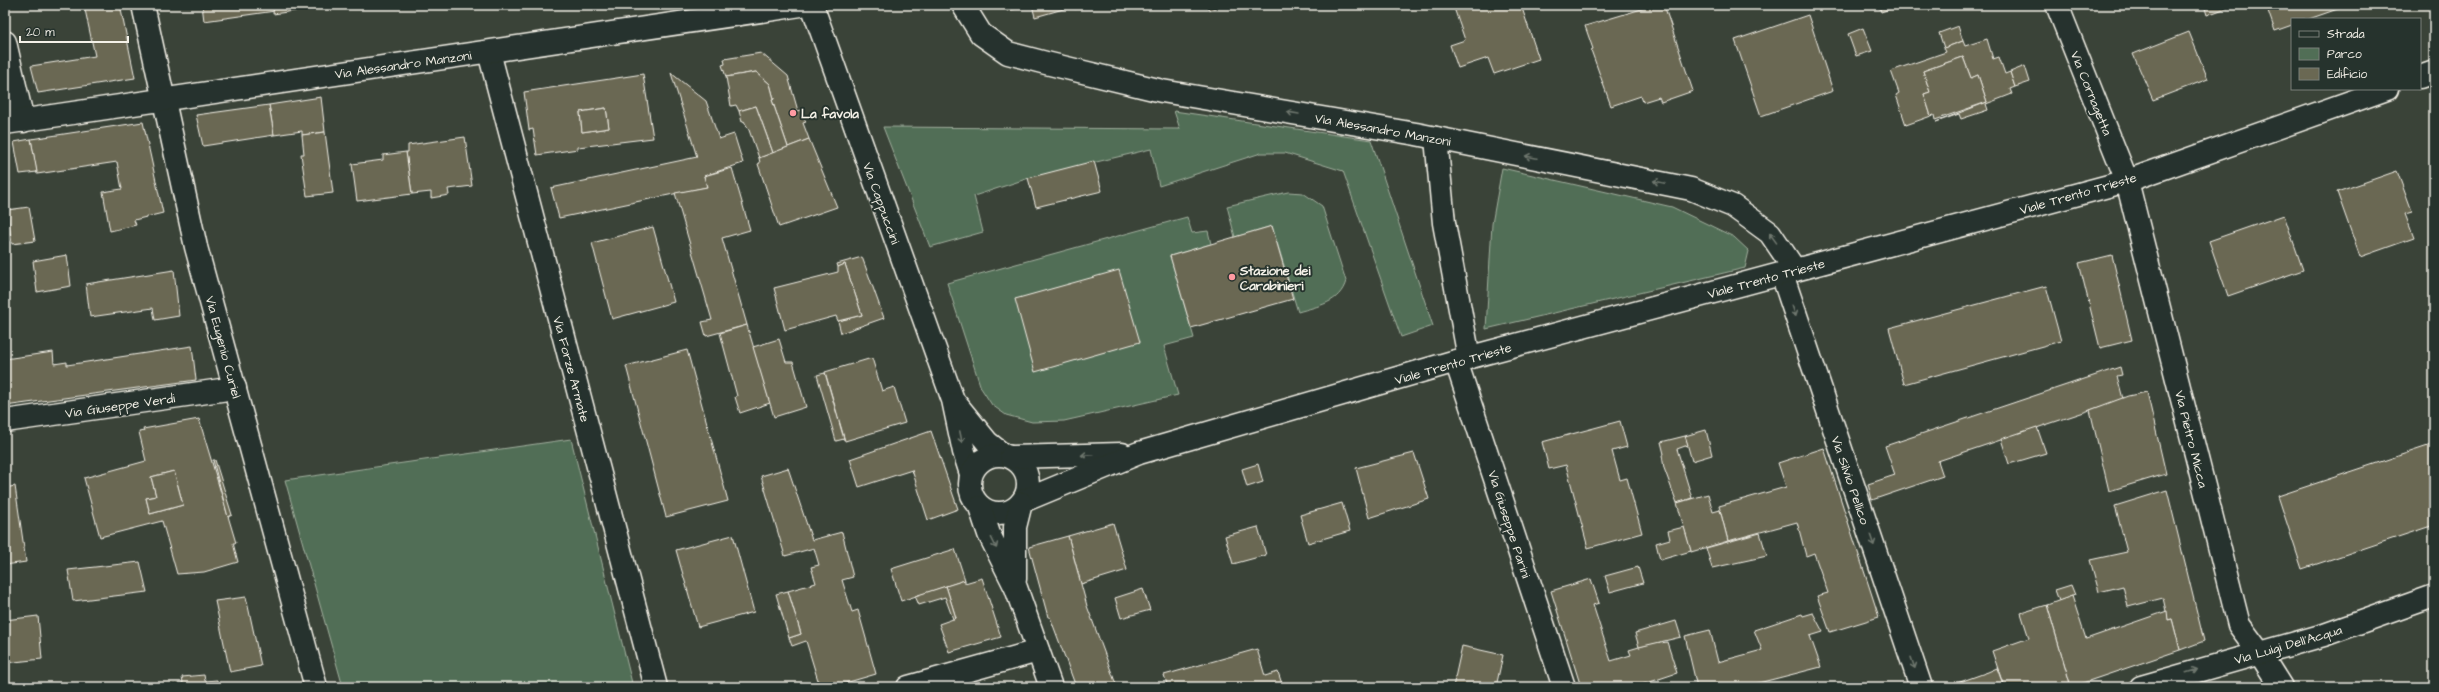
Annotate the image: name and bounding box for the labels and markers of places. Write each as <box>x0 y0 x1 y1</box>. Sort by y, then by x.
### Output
place label: La favola <box>801 105 859 123</box>
marker: La favola <box>788 108 798 118</box>
place label: Stazione dei Carabinieri <box>1239 262 1311 295</box>
marker: Stazione dei Carabinieri <box>1227 272 1237 282</box>

